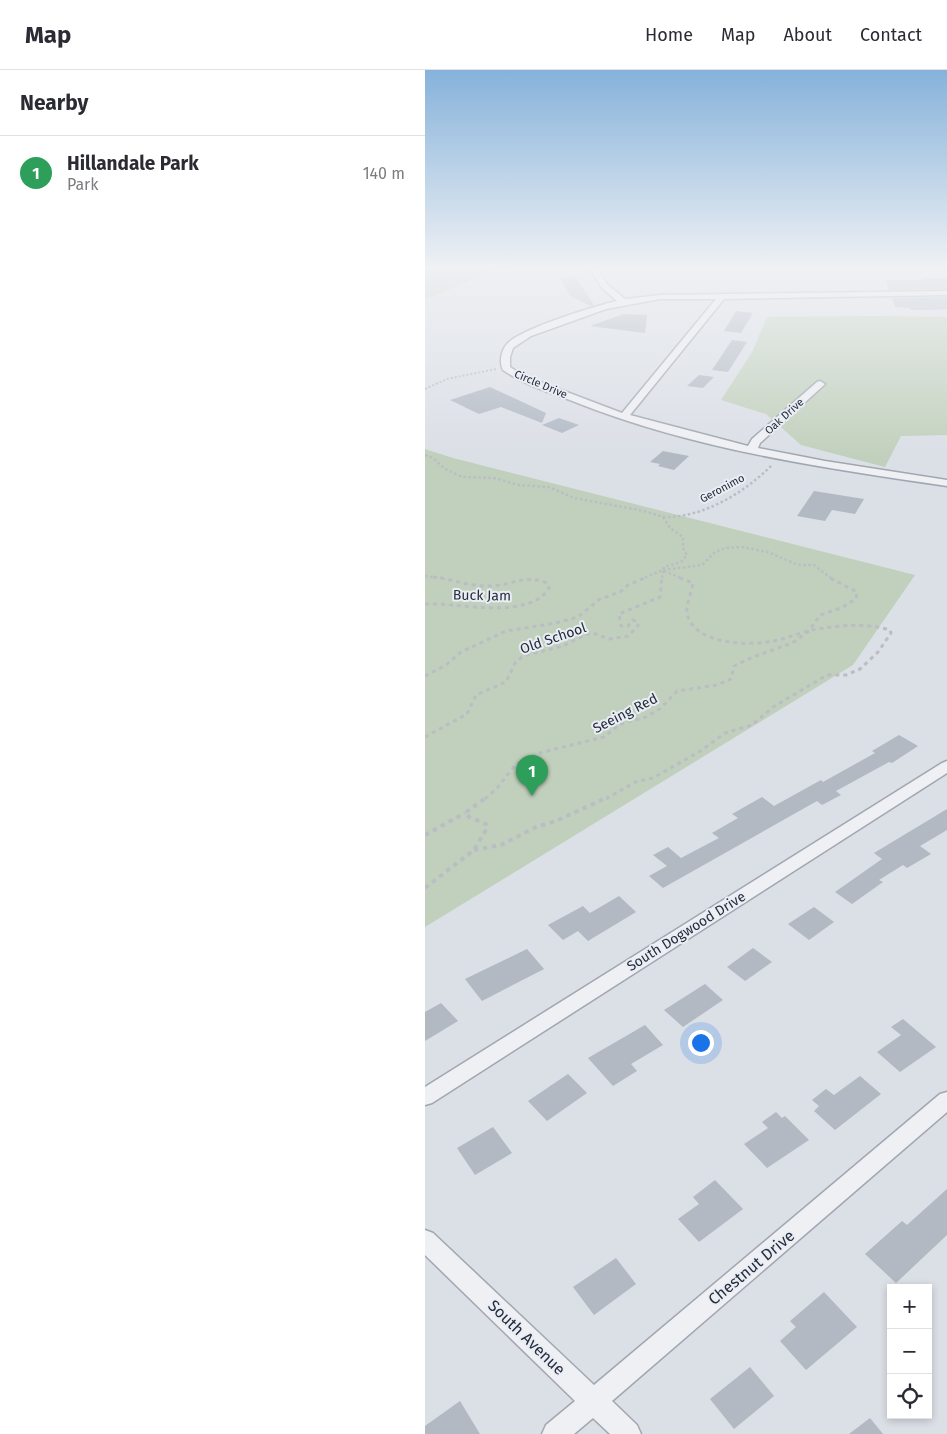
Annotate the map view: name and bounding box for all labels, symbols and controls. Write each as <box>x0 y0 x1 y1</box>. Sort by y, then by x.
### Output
text: Map <box>25 21 71 49</box>
text: Home <box>645 24 693 46</box>
text: Map <box>721 24 755 46</box>
text: About <box>783 24 832 46</box>
text: Contact <box>860 24 922 46</box>
text: Nearby <box>20 90 88 116</box>
text: Hillandale Park <box>67 152 199 175</box>
text: 1 <box>32 164 40 183</box>
text: 140 m <box>363 164 405 183</box>
text: Park <box>67 175 99 194</box>
street label: Circle Drive <box>512 367 569 401</box>
street label: Oak Drive <box>762 396 806 437</box>
street label: Geronimo <box>698 471 747 506</box>
street label: Buck Jam <box>453 586 511 605</box>
street label: Old School <box>518 619 588 658</box>
street label: Seeing Red <box>590 690 660 737</box>
pin: 1 <box>516 755 548 796</box>
street label: South Dogwood Drive <box>624 888 749 975</box>
your location <box>688 1030 714 1056</box>
street label: Chestnut Drive <box>704 1226 798 1309</box>
map controls <box>887 1284 932 1419</box>
button: + <box>887 1284 932 1329</box>
street label: South Avenue <box>484 1296 569 1379</box>
button: − <box>887 1329 932 1374</box>
button: locate <box>887 1374 932 1419</box>

